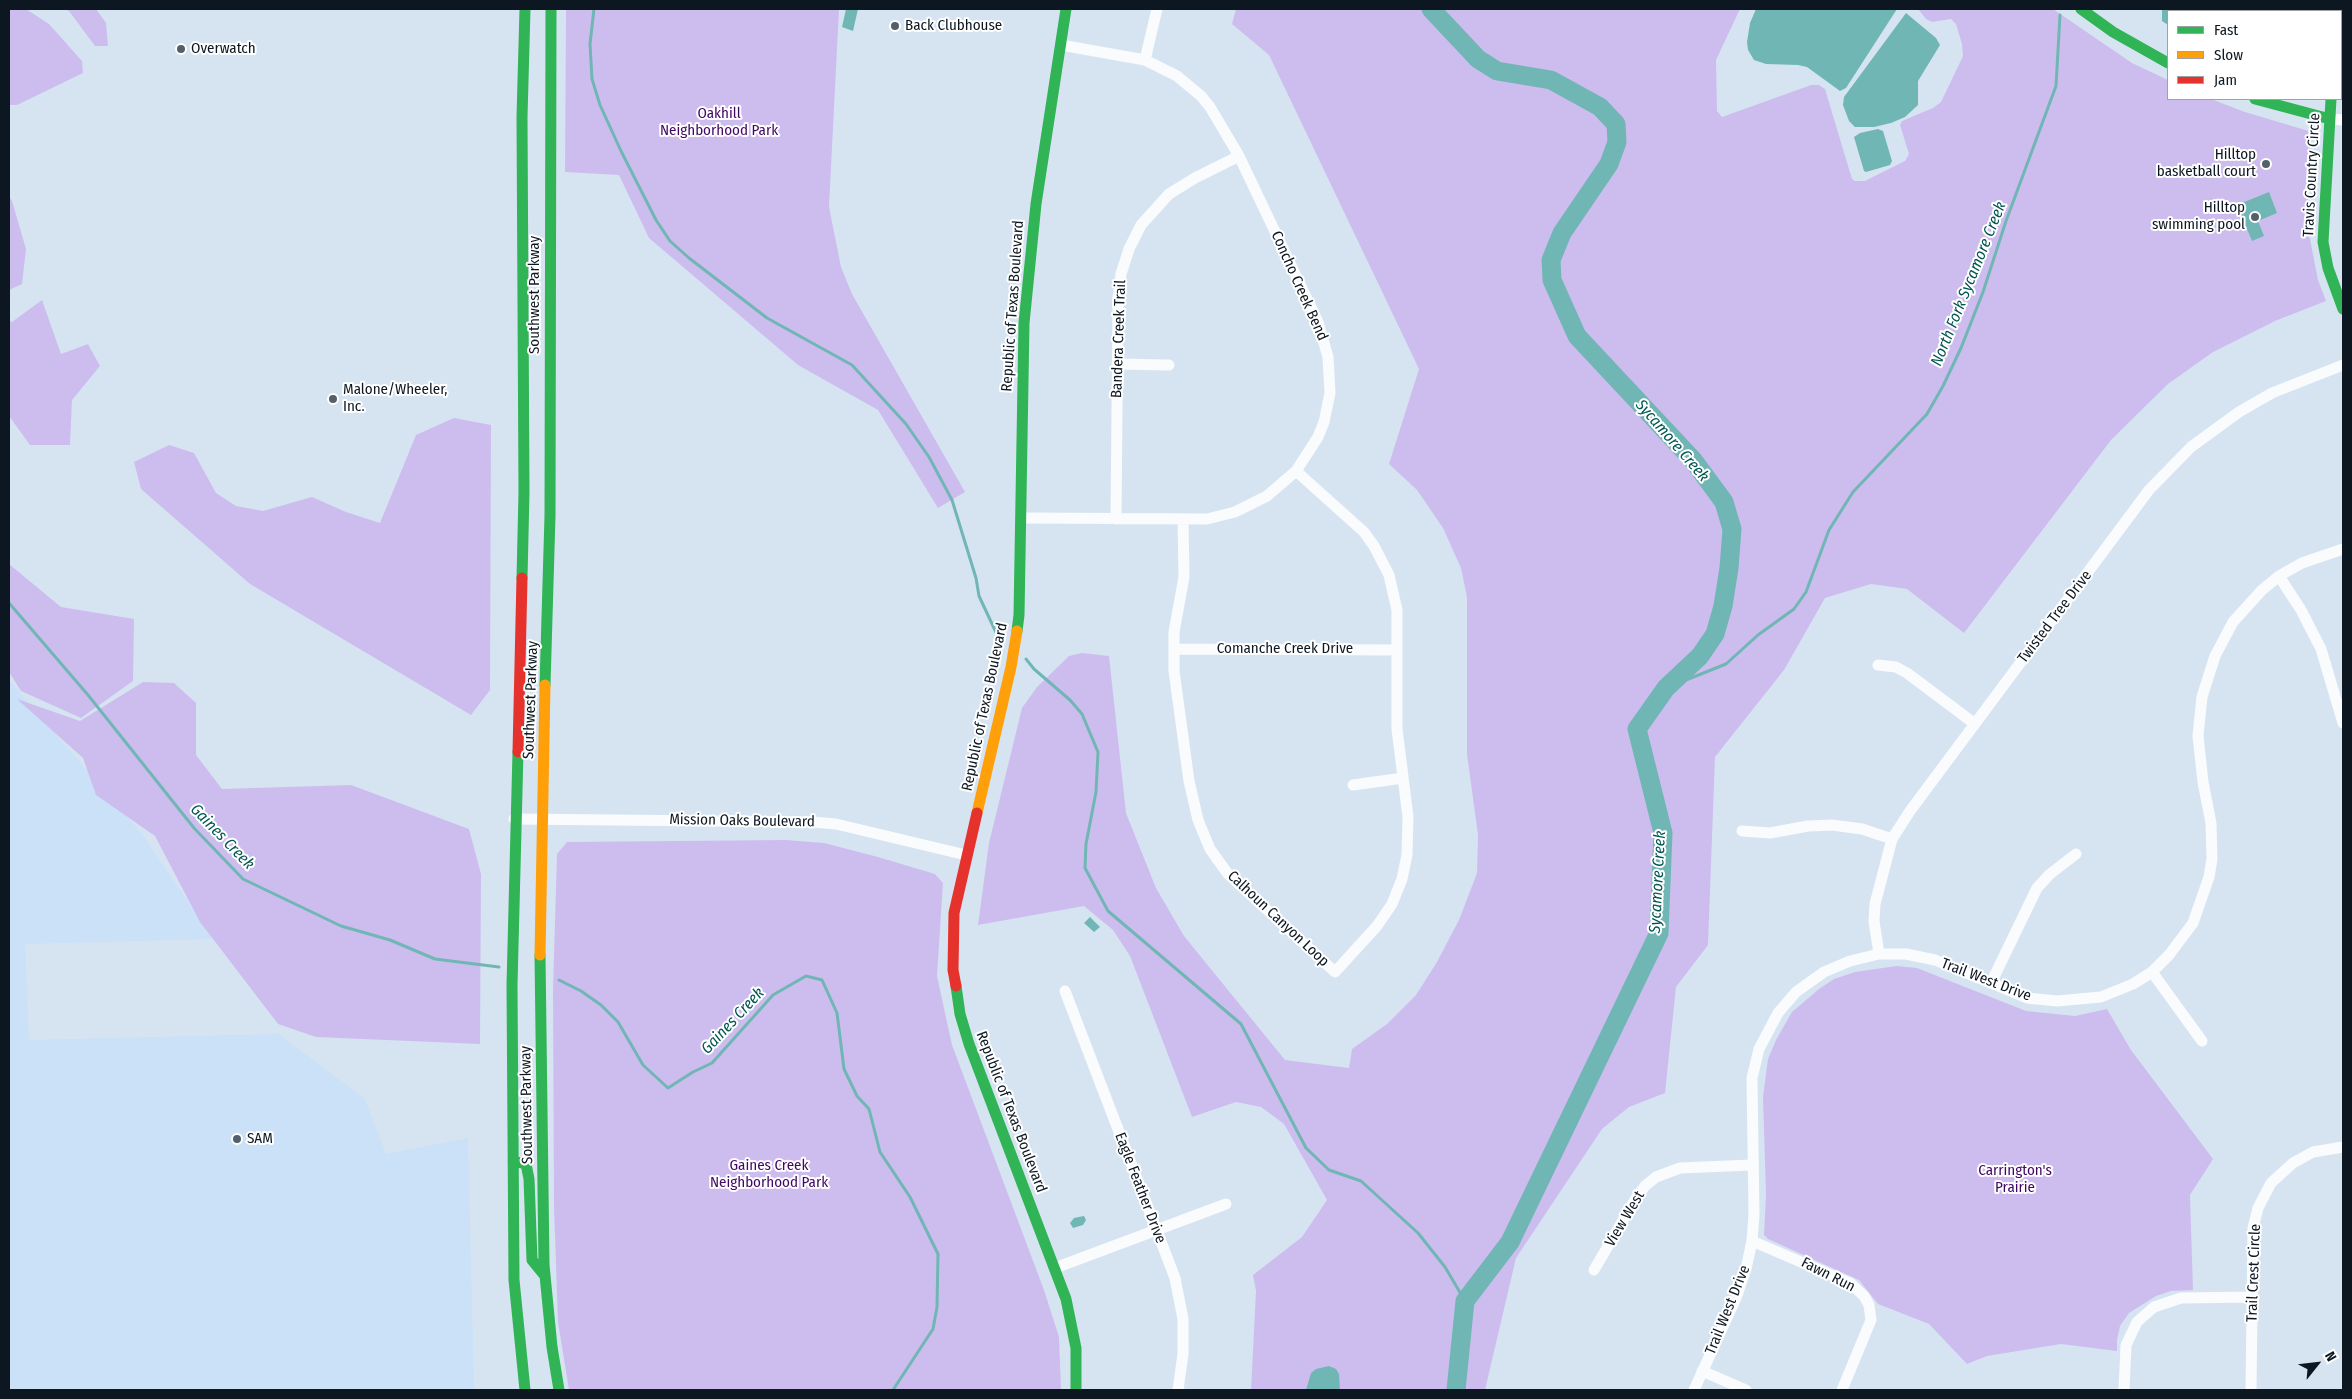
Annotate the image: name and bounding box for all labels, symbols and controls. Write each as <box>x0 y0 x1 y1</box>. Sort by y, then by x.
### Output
legend <box>2167 10 2342 100</box>
place label: Back Clubhouse <box>905 17 1002 35</box>
marker: Back Clubhouse <box>889 20 901 32</box>
text: Fast <box>2214 21 2238 39</box>
place label: Overwatch <box>191 40 256 58</box>
marker: Overwatch <box>175 43 187 55</box>
text: Slow <box>2214 46 2243 64</box>
text: Jam <box>2214 71 2237 89</box>
park label: Oakhill Neighborhood Park <box>660 105 778 140</box>
street label: Travis Country Circle <box>2300 113 2324 237</box>
place label: Hilltop basketball court <box>2157 146 2256 181</box>
marker: Hilltop basketball court <box>2260 158 2272 170</box>
water label: North Fork Sycamore Creek <box>1927 199 2011 369</box>
place label: Hilltop swimming pool <box>2152 199 2245 234</box>
marker: Hilltop swimming pool <box>2249 211 2261 223</box>
street label: Republic of Texas Boulevard <box>998 220 1028 392</box>
street label: Concho Creek Bend <box>1267 228 1331 344</box>
street label: Southwest Parkway <box>526 236 544 354</box>
street label: Bandera Creek Trail <box>1108 279 1130 399</box>
place label: Malone/Wheeler, Inc. <box>343 381 447 416</box>
marker: Malone/Wheeler, Inc. <box>327 393 339 405</box>
water label: Sycamore Creek <box>1631 396 1713 486</box>
street label: Twisted Tree Drive <box>2014 567 2096 667</box>
street label: Republic of Texas Boulevard <box>958 621 1012 793</box>
street label: Comanche Creek Drive <box>1217 640 1353 658</box>
street label: Southwest Parkway <box>520 641 542 759</box>
water label: Gaines Creek <box>186 800 258 874</box>
street label: Mission Oaks Boulevard <box>669 811 815 831</box>
water label: Sycamore Creek <box>1646 830 1670 934</box>
street label: Calhoun Canyon Loop <box>1223 867 1333 971</box>
street label: Trail West Drive <box>1938 955 2034 1005</box>
water label: Gaines Creek <box>697 984 769 1058</box>
street label: Republic of Texas Boulevard <box>972 1029 1050 1195</box>
street label: Southwest Parkway <box>517 1046 537 1164</box>
place label: SAM <box>247 1130 273 1148</box>
street label: Eagle Feather Drive <box>1111 1130 1169 1246</box>
marker: SAM <box>231 1133 243 1145</box>
park label: Gaines Creek Neighborhood Park <box>710 1157 828 1192</box>
park label: Carrington's Prairie <box>1978 1162 2052 1197</box>
street label: View West <box>1601 1188 1649 1250</box>
street label: Trail Crest Circle <box>2243 1224 2265 1322</box>
street label: Fawn Run <box>1798 1254 1858 1296</box>
street label: Trail West Drive <box>1702 1263 1754 1357</box>
north arrow <box>2292 1339 2342 1389</box>
text: N <box>2321 1349 2340 1364</box>

